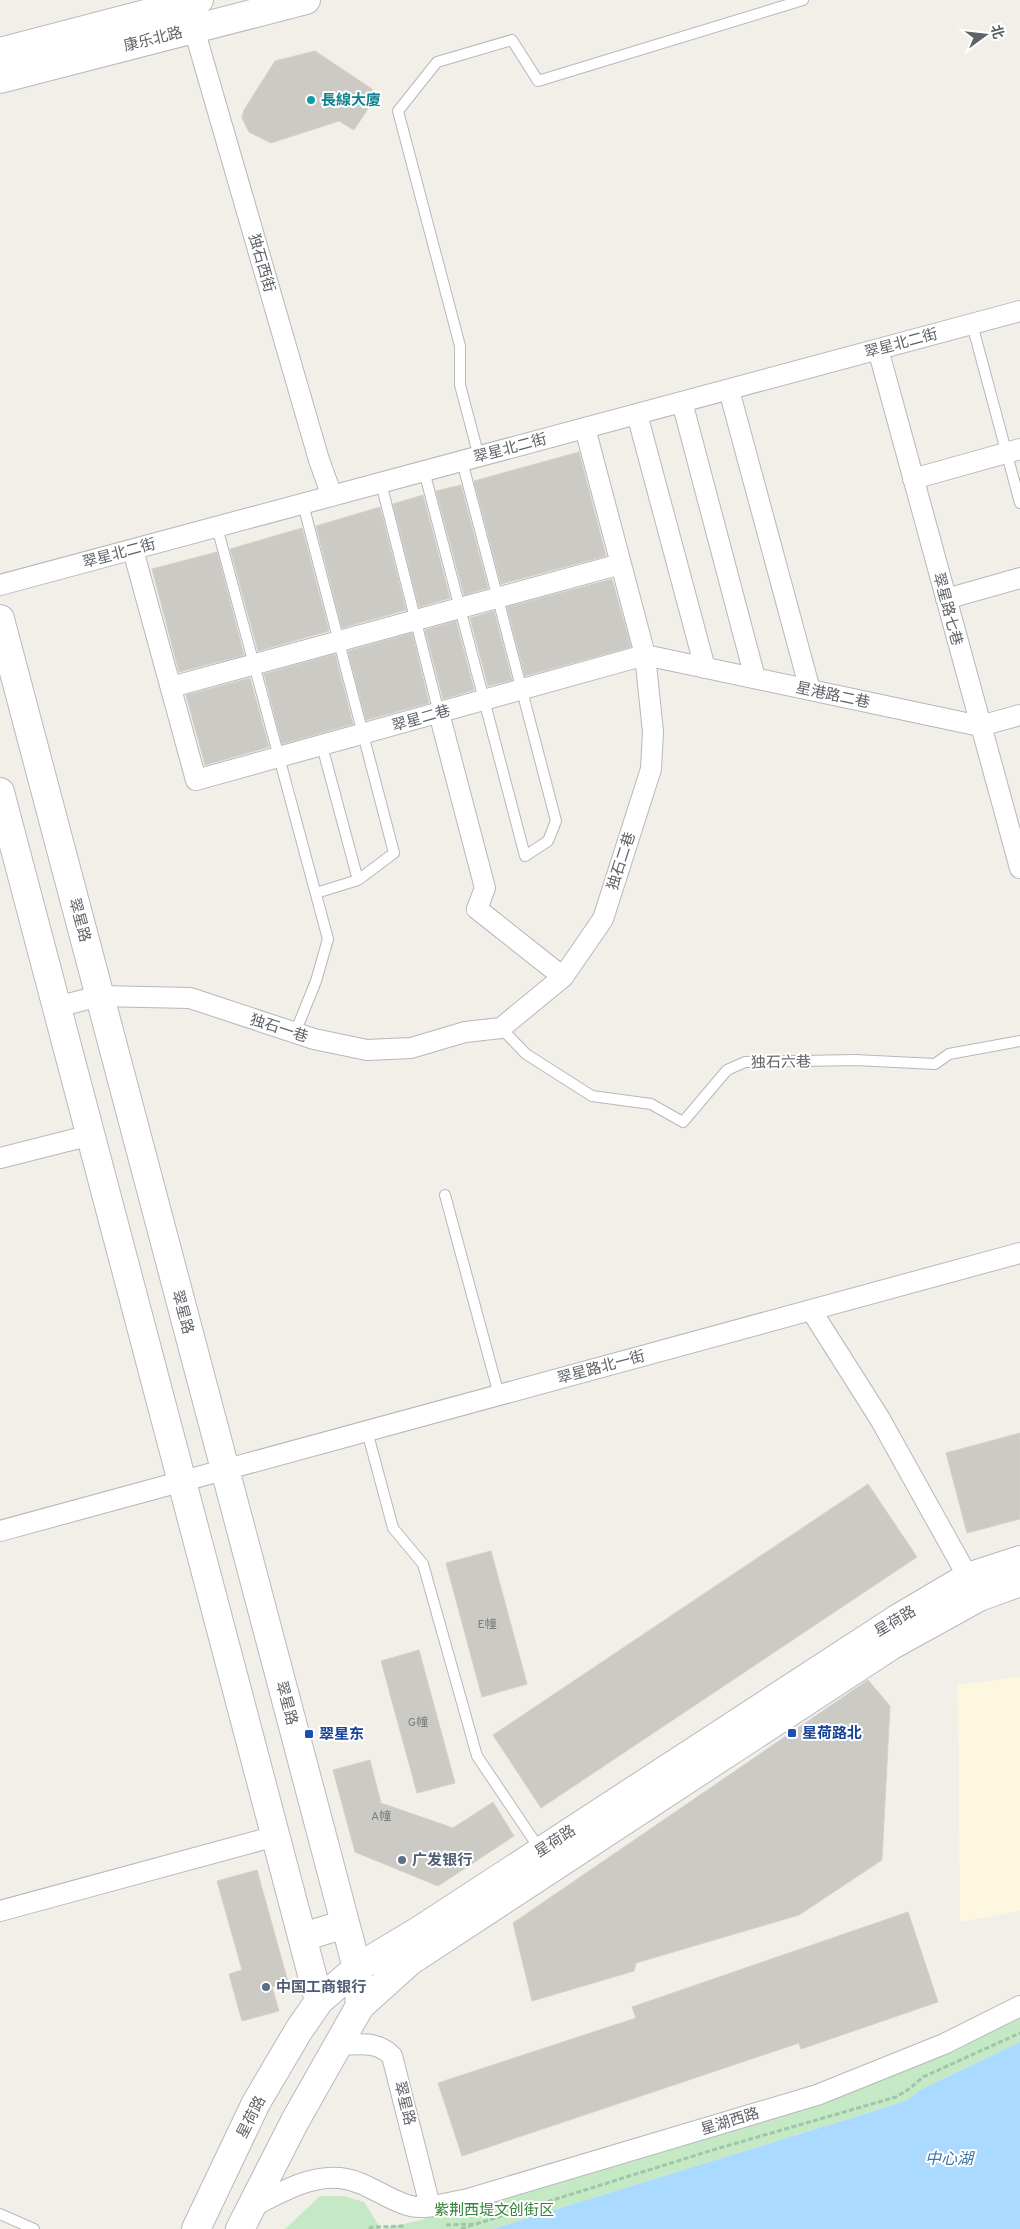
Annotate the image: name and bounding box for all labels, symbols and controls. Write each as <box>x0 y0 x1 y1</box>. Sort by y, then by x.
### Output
north arrow <box>960 10 1010 60</box>
street label: 康乐北路 <box>122 23 185 57</box>
text: 北 <box>986 23 1006 41</box>
place label: 長線大廈 <box>321 92 381 111</box>
marker: 長線大廈 <box>305 94 317 106</box>
street label: 独石西街 <box>243 232 278 295</box>
street label: 翠星北二街 <box>862 325 940 363</box>
street label: 翠星北二街 <box>471 430 549 468</box>
street label: 翠星北二街 <box>80 535 158 573</box>
street label: 翠星路七巷 <box>928 571 965 648</box>
street label: 星港路二巷 <box>794 679 871 714</box>
street label: 翠星二巷 <box>390 702 453 737</box>
street label: 独石二巷 <box>604 830 641 893</box>
street label: 翠星路 <box>64 896 94 945</box>
street label: 独石一巷 <box>247 1011 310 1048</box>
street label: 独石六巷 <box>751 1053 811 1074</box>
street label: 翠星路 <box>167 1288 197 1337</box>
street label: 翠星路北一街 <box>555 1347 647 1389</box>
street label: 星荷路 <box>872 1603 920 1642</box>
house number: E幢 <box>477 1617 497 1633</box>
street label: 翠星路 <box>271 1679 301 1728</box>
house number: G幢 <box>408 1715 428 1731</box>
place label: 星荷路北 <box>802 1725 862 1744</box>
place label: 翠星东 <box>319 1726 364 1745</box>
marker: 星荷路北 <box>786 1727 798 1739</box>
marker: 翠星东 <box>303 1728 315 1740</box>
house number: A幢 <box>371 1809 391 1825</box>
street label: 星荷路 <box>532 1822 580 1862</box>
place label: 广发银行 <box>412 1852 472 1871</box>
marker: 广发银行 <box>396 1854 408 1866</box>
place label: 中国工商银行 <box>276 1979 366 1998</box>
marker: 中国工商银行 <box>260 1981 272 1993</box>
street label: 翠星路 <box>389 2079 418 2128</box>
street label: 星荷路 <box>234 2093 271 2142</box>
street label: 星湖西路 <box>699 2105 762 2140</box>
water label: 中心湖 <box>925 2150 976 2170</box>
park label: 紫荆西堤文创街区 <box>434 2201 554 2221</box>

